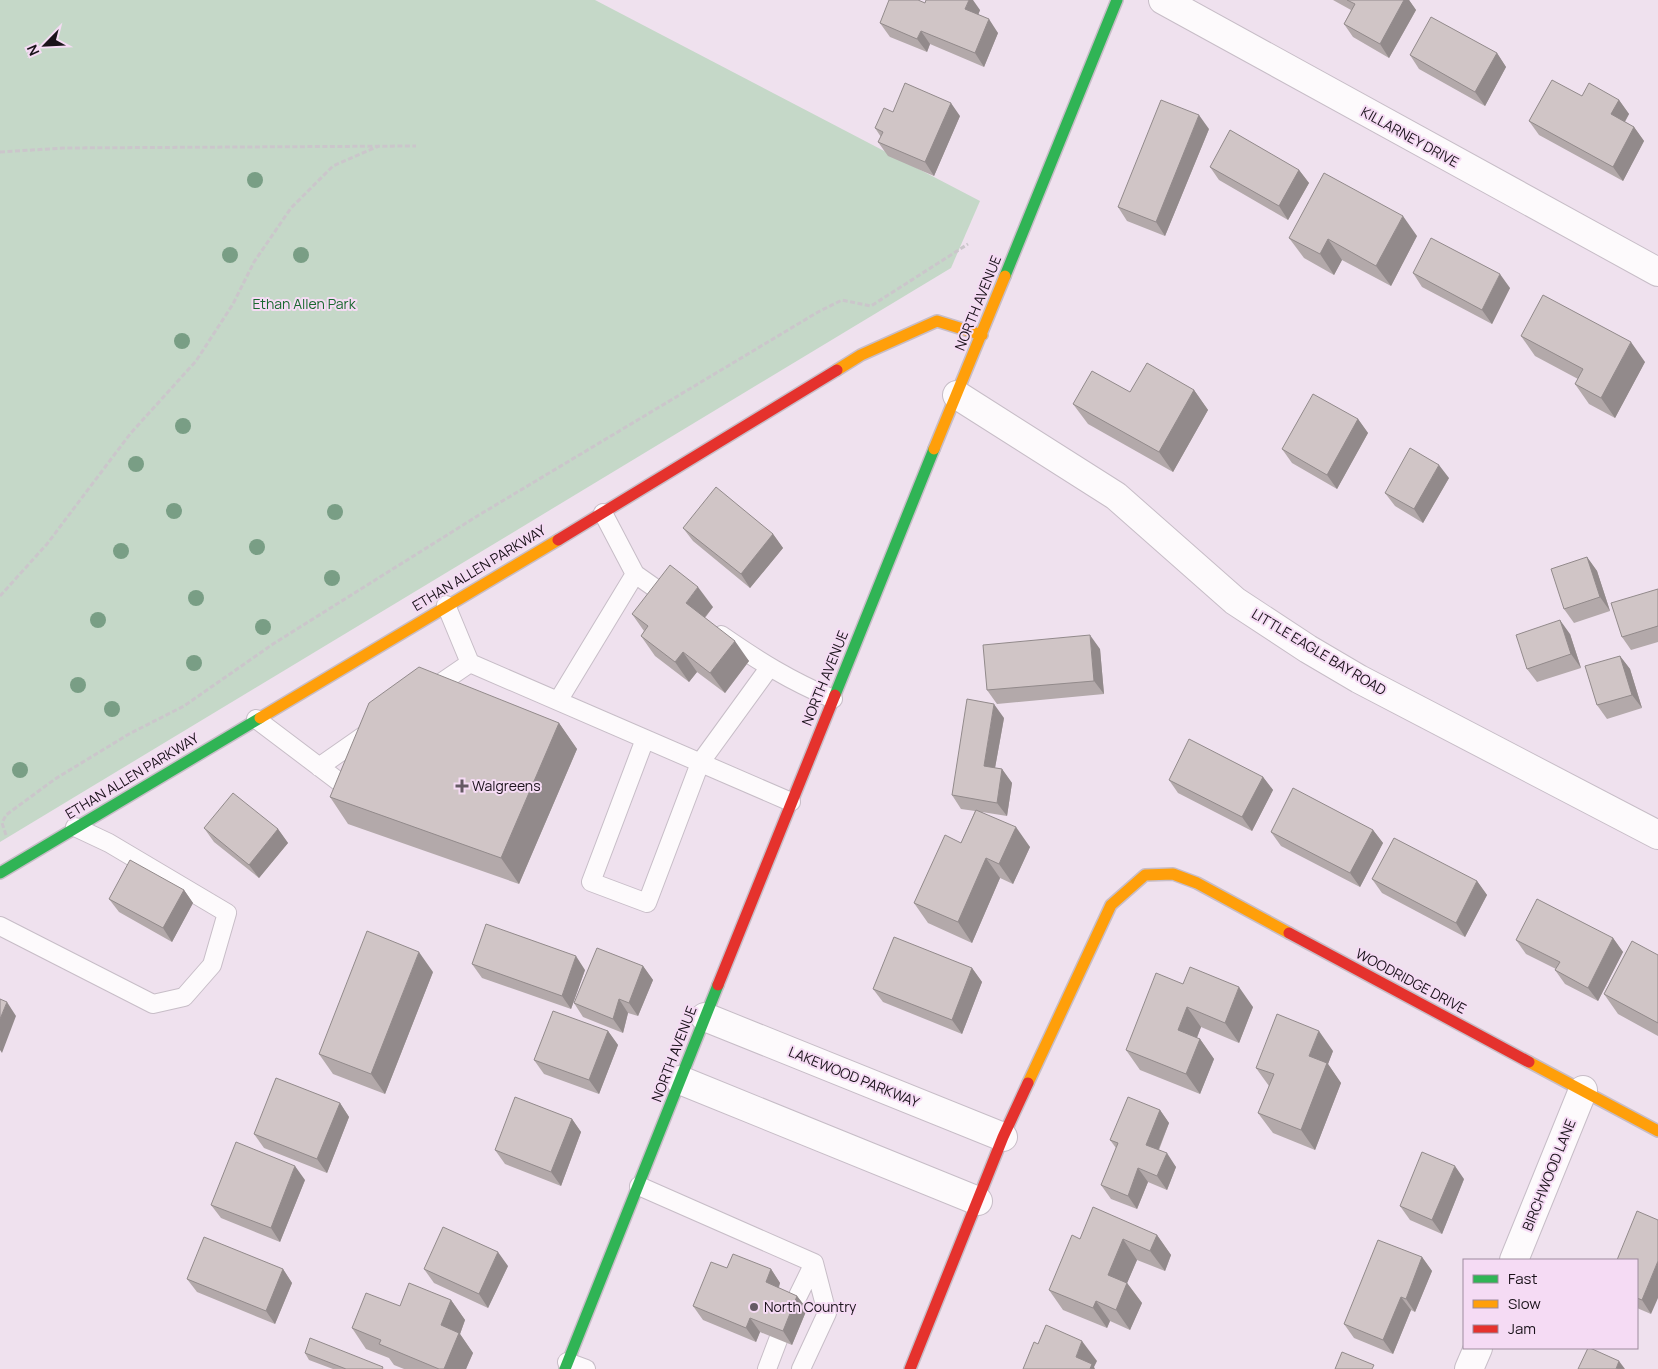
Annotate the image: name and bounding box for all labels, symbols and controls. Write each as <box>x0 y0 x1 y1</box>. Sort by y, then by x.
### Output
north arrow <box>20 20 70 70</box>
text: N <box>22 42 43 59</box>
street label: KILLARNEY DRIVE <box>1358 102 1463 171</box>
street label: NORTH AVENUE <box>950 252 1005 353</box>
park label: Ethan Allen Park <box>252 294 357 313</box>
street label: ETHAN ALLEN PARKWAY <box>409 520 549 615</box>
street label: LITTLE EAGLE BAY ROAD <box>1248 604 1390 699</box>
street label: NORTH AVENUE <box>797 627 852 728</box>
street label: ETHAN ALLEN PARKWAY <box>62 728 202 823</box>
place label: Walgreens <box>472 776 541 795</box>
marker: Walgreens <box>456 780 468 792</box>
street label: WOODRIDGE DRIVE <box>1353 943 1470 1018</box>
street label: NORTH AVENUE <box>647 1003 701 1104</box>
street label: LAKEWOOD PARKWAY <box>786 1042 923 1112</box>
street label: BIRCHWOOD LANE <box>1517 1116 1580 1234</box>
legend <box>1463 1259 1638 1349</box>
text: Fast <box>1508 1268 1537 1289</box>
text: Slow <box>1508 1293 1541 1314</box>
place label: North Country <box>764 1297 857 1316</box>
marker: North Country <box>748 1301 760 1313</box>
text: Jam <box>1508 1318 1536 1339</box>

